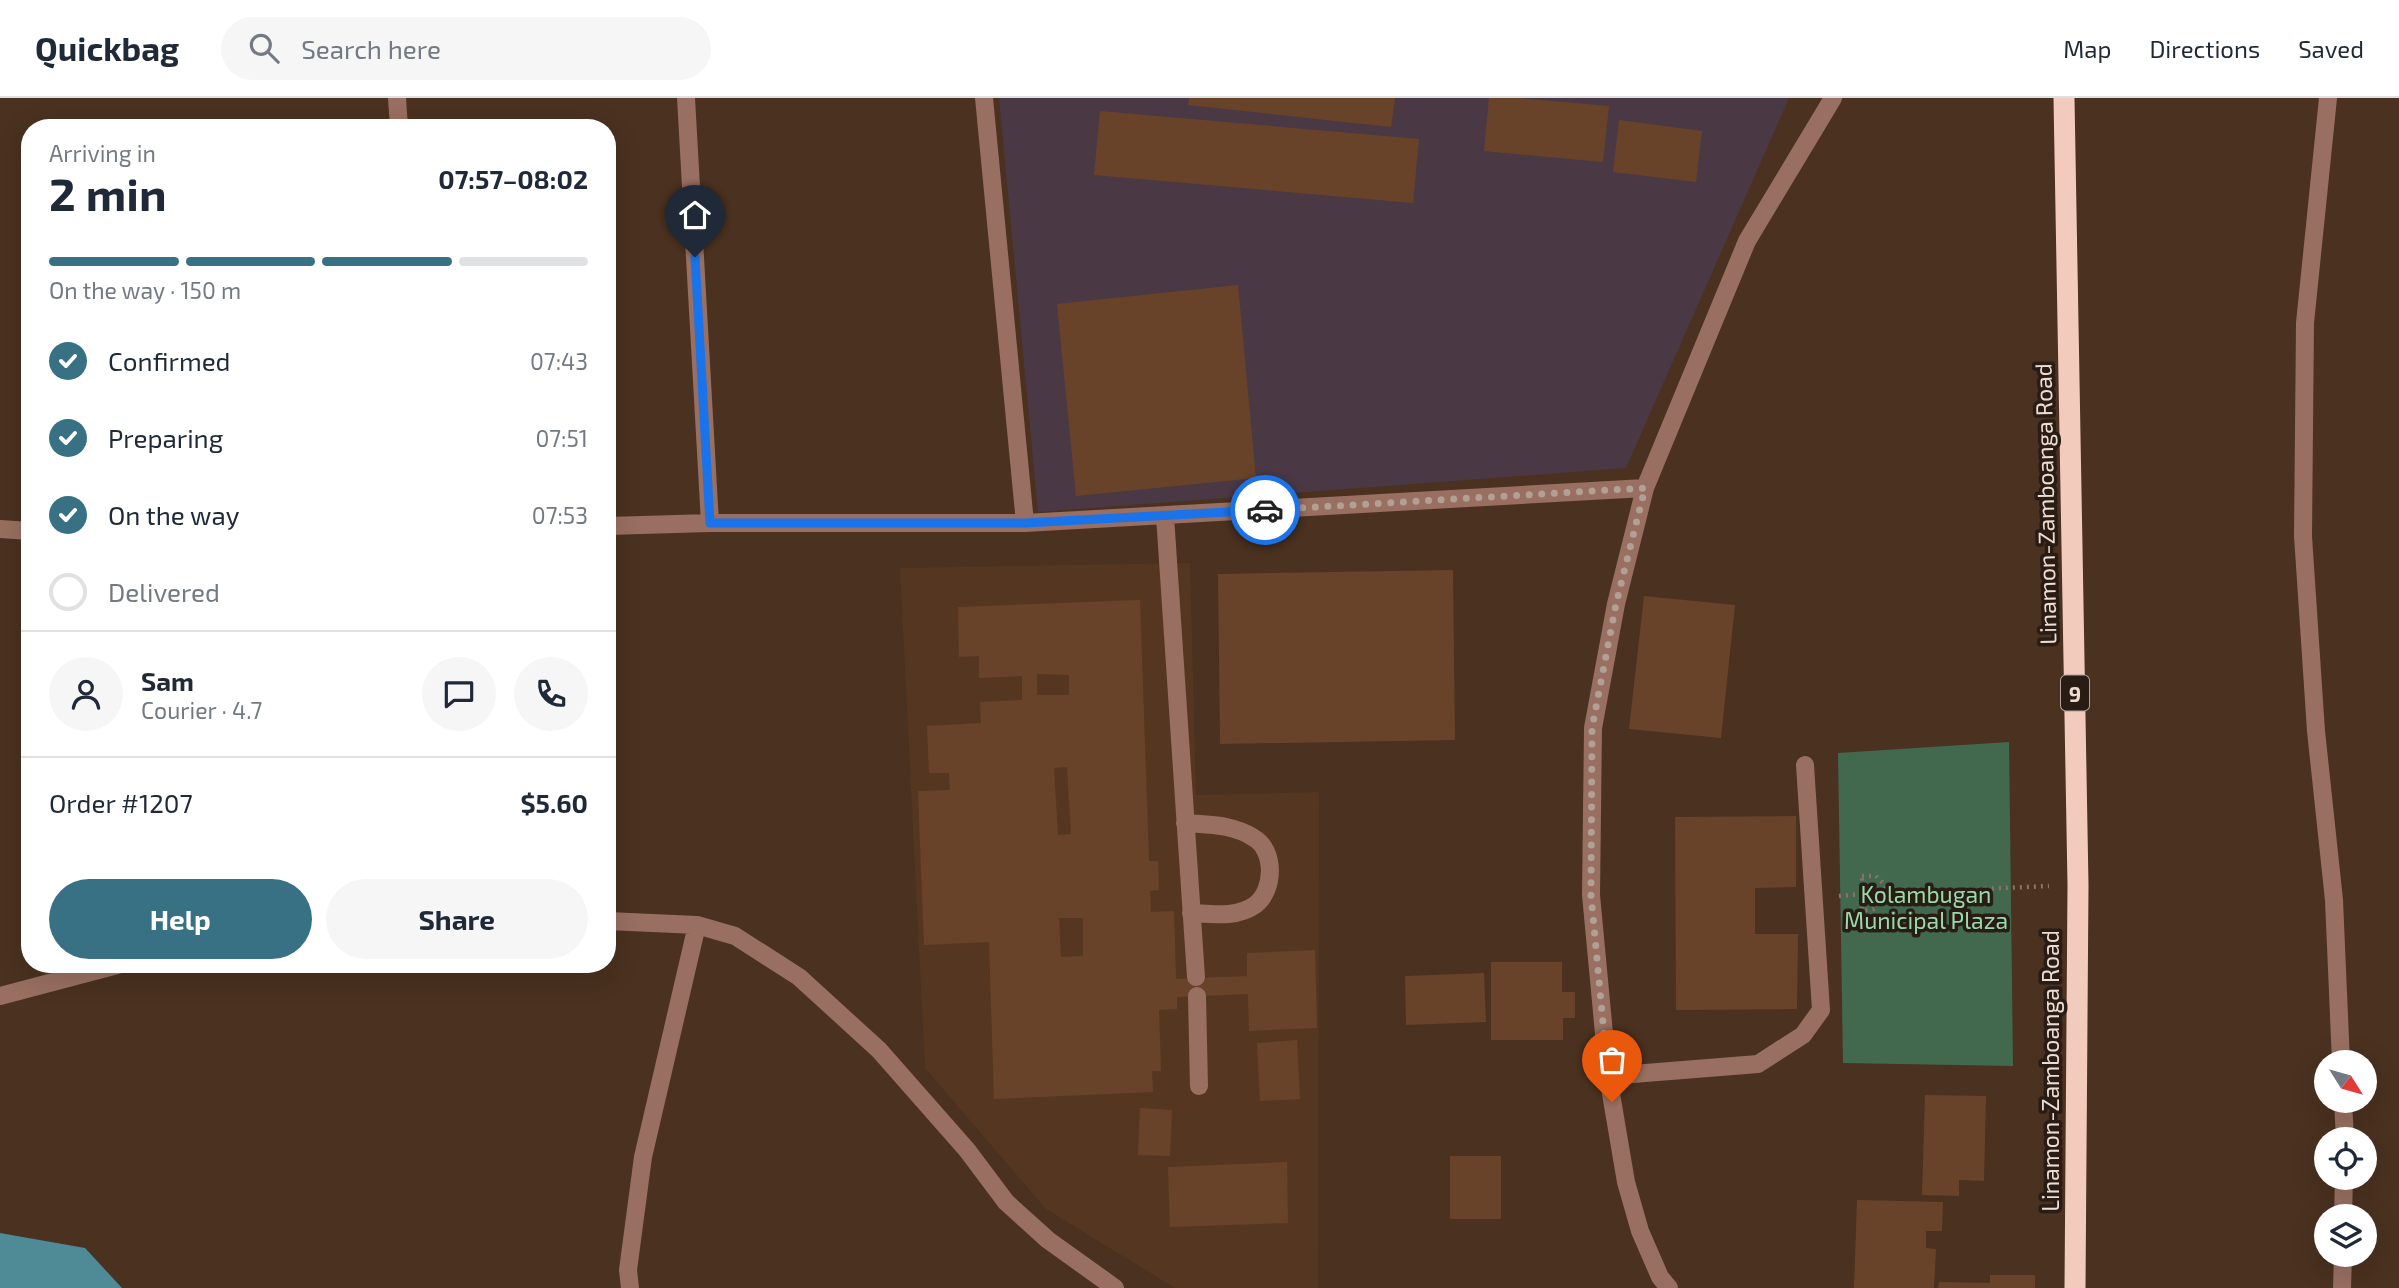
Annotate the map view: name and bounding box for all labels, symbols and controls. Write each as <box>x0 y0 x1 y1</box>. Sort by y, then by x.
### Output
search box <box>221 17 711 80</box>
text: Quickbag <box>35 28 179 68</box>
icon: search <box>245 29 283 67</box>
text: Search here <box>301 33 441 64</box>
text: Map <box>2063 34 2111 63</box>
text: Directions <box>2149 34 2260 63</box>
text: Saved <box>2298 34 2364 63</box>
text: Arriving in <box>49 139 156 167</box>
text: 07:57–08:02 <box>438 163 588 194</box>
text: 2 min <box>49 165 167 220</box>
pin <box>665 185 725 257</box>
icon: home <box>676 196 714 234</box>
text: On the way · 150 m <box>49 276 241 304</box>
icon: check <box>49 342 87 380</box>
text: Confirmed <box>108 345 231 376</box>
text: 07:43 <box>530 347 588 375</box>
street label: Linamon-Zamboanga Road <box>2029 363 2061 645</box>
icon: check <box>49 419 87 457</box>
text: Preparing <box>108 422 223 453</box>
text: 07:51 <box>535 424 588 452</box>
courier <box>1230 475 1300 545</box>
icon: car <box>1246 491 1284 529</box>
icon: check <box>49 496 87 534</box>
text: On the way <box>108 499 239 530</box>
text: 07:53 <box>532 501 588 529</box>
text: Delivered <box>108 576 220 607</box>
button: person <box>49 657 123 731</box>
button: chat <box>422 657 496 731</box>
button: phone <box>514 657 588 731</box>
text: Sam <box>141 665 194 696</box>
road number: 9 <box>2061 676 2089 710</box>
text: Courier · 4.7 <box>141 696 262 724</box>
text: Order #1207 <box>49 787 193 818</box>
text: $5.60 <box>520 787 588 818</box>
button: Help <box>49 879 312 959</box>
button: Share <box>326 879 588 959</box>
park label: Kolambugan Municipal Plaza <box>1844 880 2008 934</box>
street label: Linamon-Zamboanga Road <box>2036 930 2064 1212</box>
pin <box>1582 1030 1642 1102</box>
icon: bag <box>1593 1041 1631 1079</box>
north arrow <box>2314 1050 2376 1113</box>
map controls <box>2314 1050 2377 1267</box>
button: locate <box>2314 1127 2377 1190</box>
button: layers <box>2314 1204 2377 1267</box>

